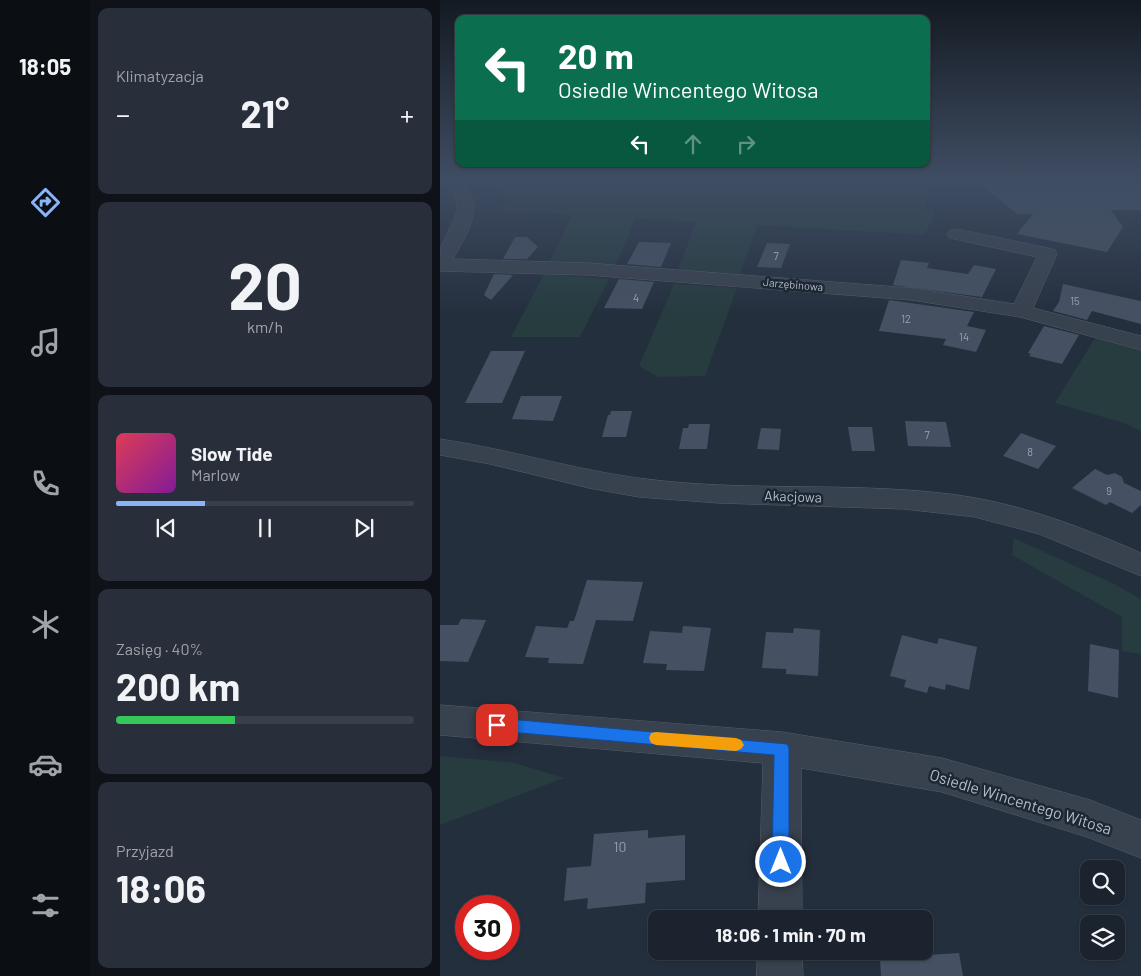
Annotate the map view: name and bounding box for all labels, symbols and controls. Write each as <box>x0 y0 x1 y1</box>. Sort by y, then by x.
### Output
text: 20 m <box>558 34 634 76</box>
icon: left <box>475 35 540 100</box>
text: 18:05 <box>19 53 71 79</box>
text: Klimatyzacja <box>116 66 204 85</box>
text: Osiedle Wincentego Witosa <box>558 76 818 102</box>
text: 21° <box>241 90 289 136</box>
text: − <box>116 97 130 131</box>
text: + <box>400 97 414 131</box>
icon: left <box>626 130 654 158</box>
icon: ahead <box>679 130 707 158</box>
icon: right <box>732 130 760 158</box>
icon: directions <box>28 185 63 220</box>
text: 20 <box>228 245 302 323</box>
house number: 7 <box>773 249 779 262</box>
street label: Jarzębinowa <box>762 275 824 293</box>
house number: 4 <box>633 291 639 304</box>
house number: 15 <box>1070 294 1080 307</box>
house number: 12 <box>901 312 911 325</box>
text: km/h <box>247 317 283 336</box>
icon: music <box>28 325 63 360</box>
house number: 14 <box>959 330 969 343</box>
house number: 7 <box>924 428 930 441</box>
text: Slow Tide <box>191 442 273 465</box>
house number: 8 <box>1027 445 1033 458</box>
text: Marlow <box>191 465 240 484</box>
icon: phone <box>28 466 63 501</box>
house number: 9 <box>1106 484 1112 497</box>
street label: Akacjowa <box>764 486 822 506</box>
icon: previous <box>152 514 180 542</box>
icon: pause <box>251 514 279 542</box>
icon: next <box>350 514 378 542</box>
icon: climate <box>28 607 63 642</box>
text: Zasięg · 40% <box>116 639 203 658</box>
text: 200 km <box>116 663 240 709</box>
pin <box>476 704 518 746</box>
icon: arrive <box>483 711 511 739</box>
icon: car <box>28 747 63 782</box>
street label: Osiedle Wincentego Witosa <box>928 764 1114 838</box>
position arrow <box>754 835 806 887</box>
house number: 10 <box>614 838 626 855</box>
text: Przyjazd <box>116 841 174 860</box>
map controls <box>1080 860 1125 960</box>
button: search <box>1080 860 1125 905</box>
text: 18:06 <box>116 865 206 911</box>
icon: filters <box>28 888 63 923</box>
speed limit sign: 30 <box>455 895 520 960</box>
button: layers <box>1080 915 1125 960</box>
text: 18:06 · 1 min · 70 m <box>715 923 866 946</box>

